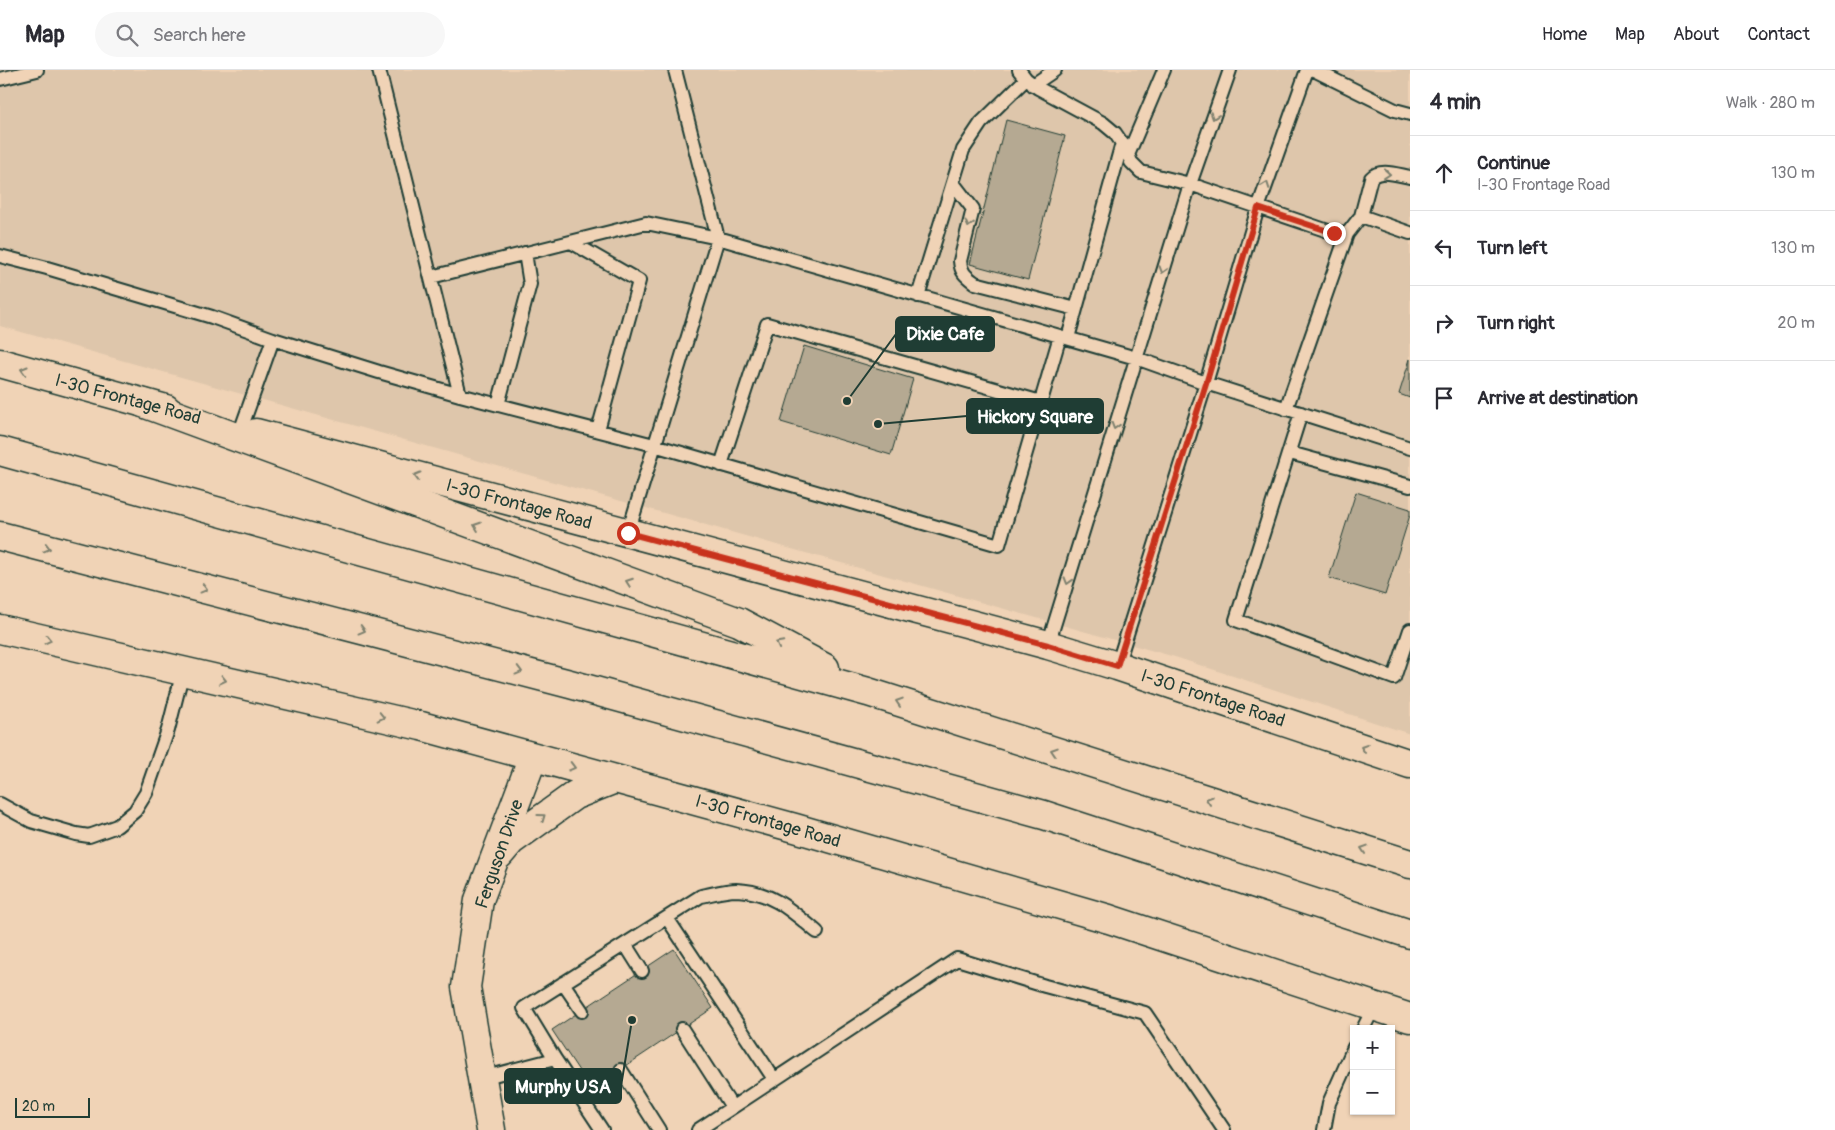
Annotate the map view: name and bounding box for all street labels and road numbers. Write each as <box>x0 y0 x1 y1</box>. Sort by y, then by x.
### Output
street label: I-30 Frontage Road <box>52 369 203 430</box>
street label: I-30 Frontage Road <box>443 474 594 535</box>
street label: I-30 Frontage Road <box>1138 664 1288 733</box>
street label: I-30 Frontage Road <box>693 790 843 853</box>
street label: Ferguson Drive <box>470 797 529 912</box>

